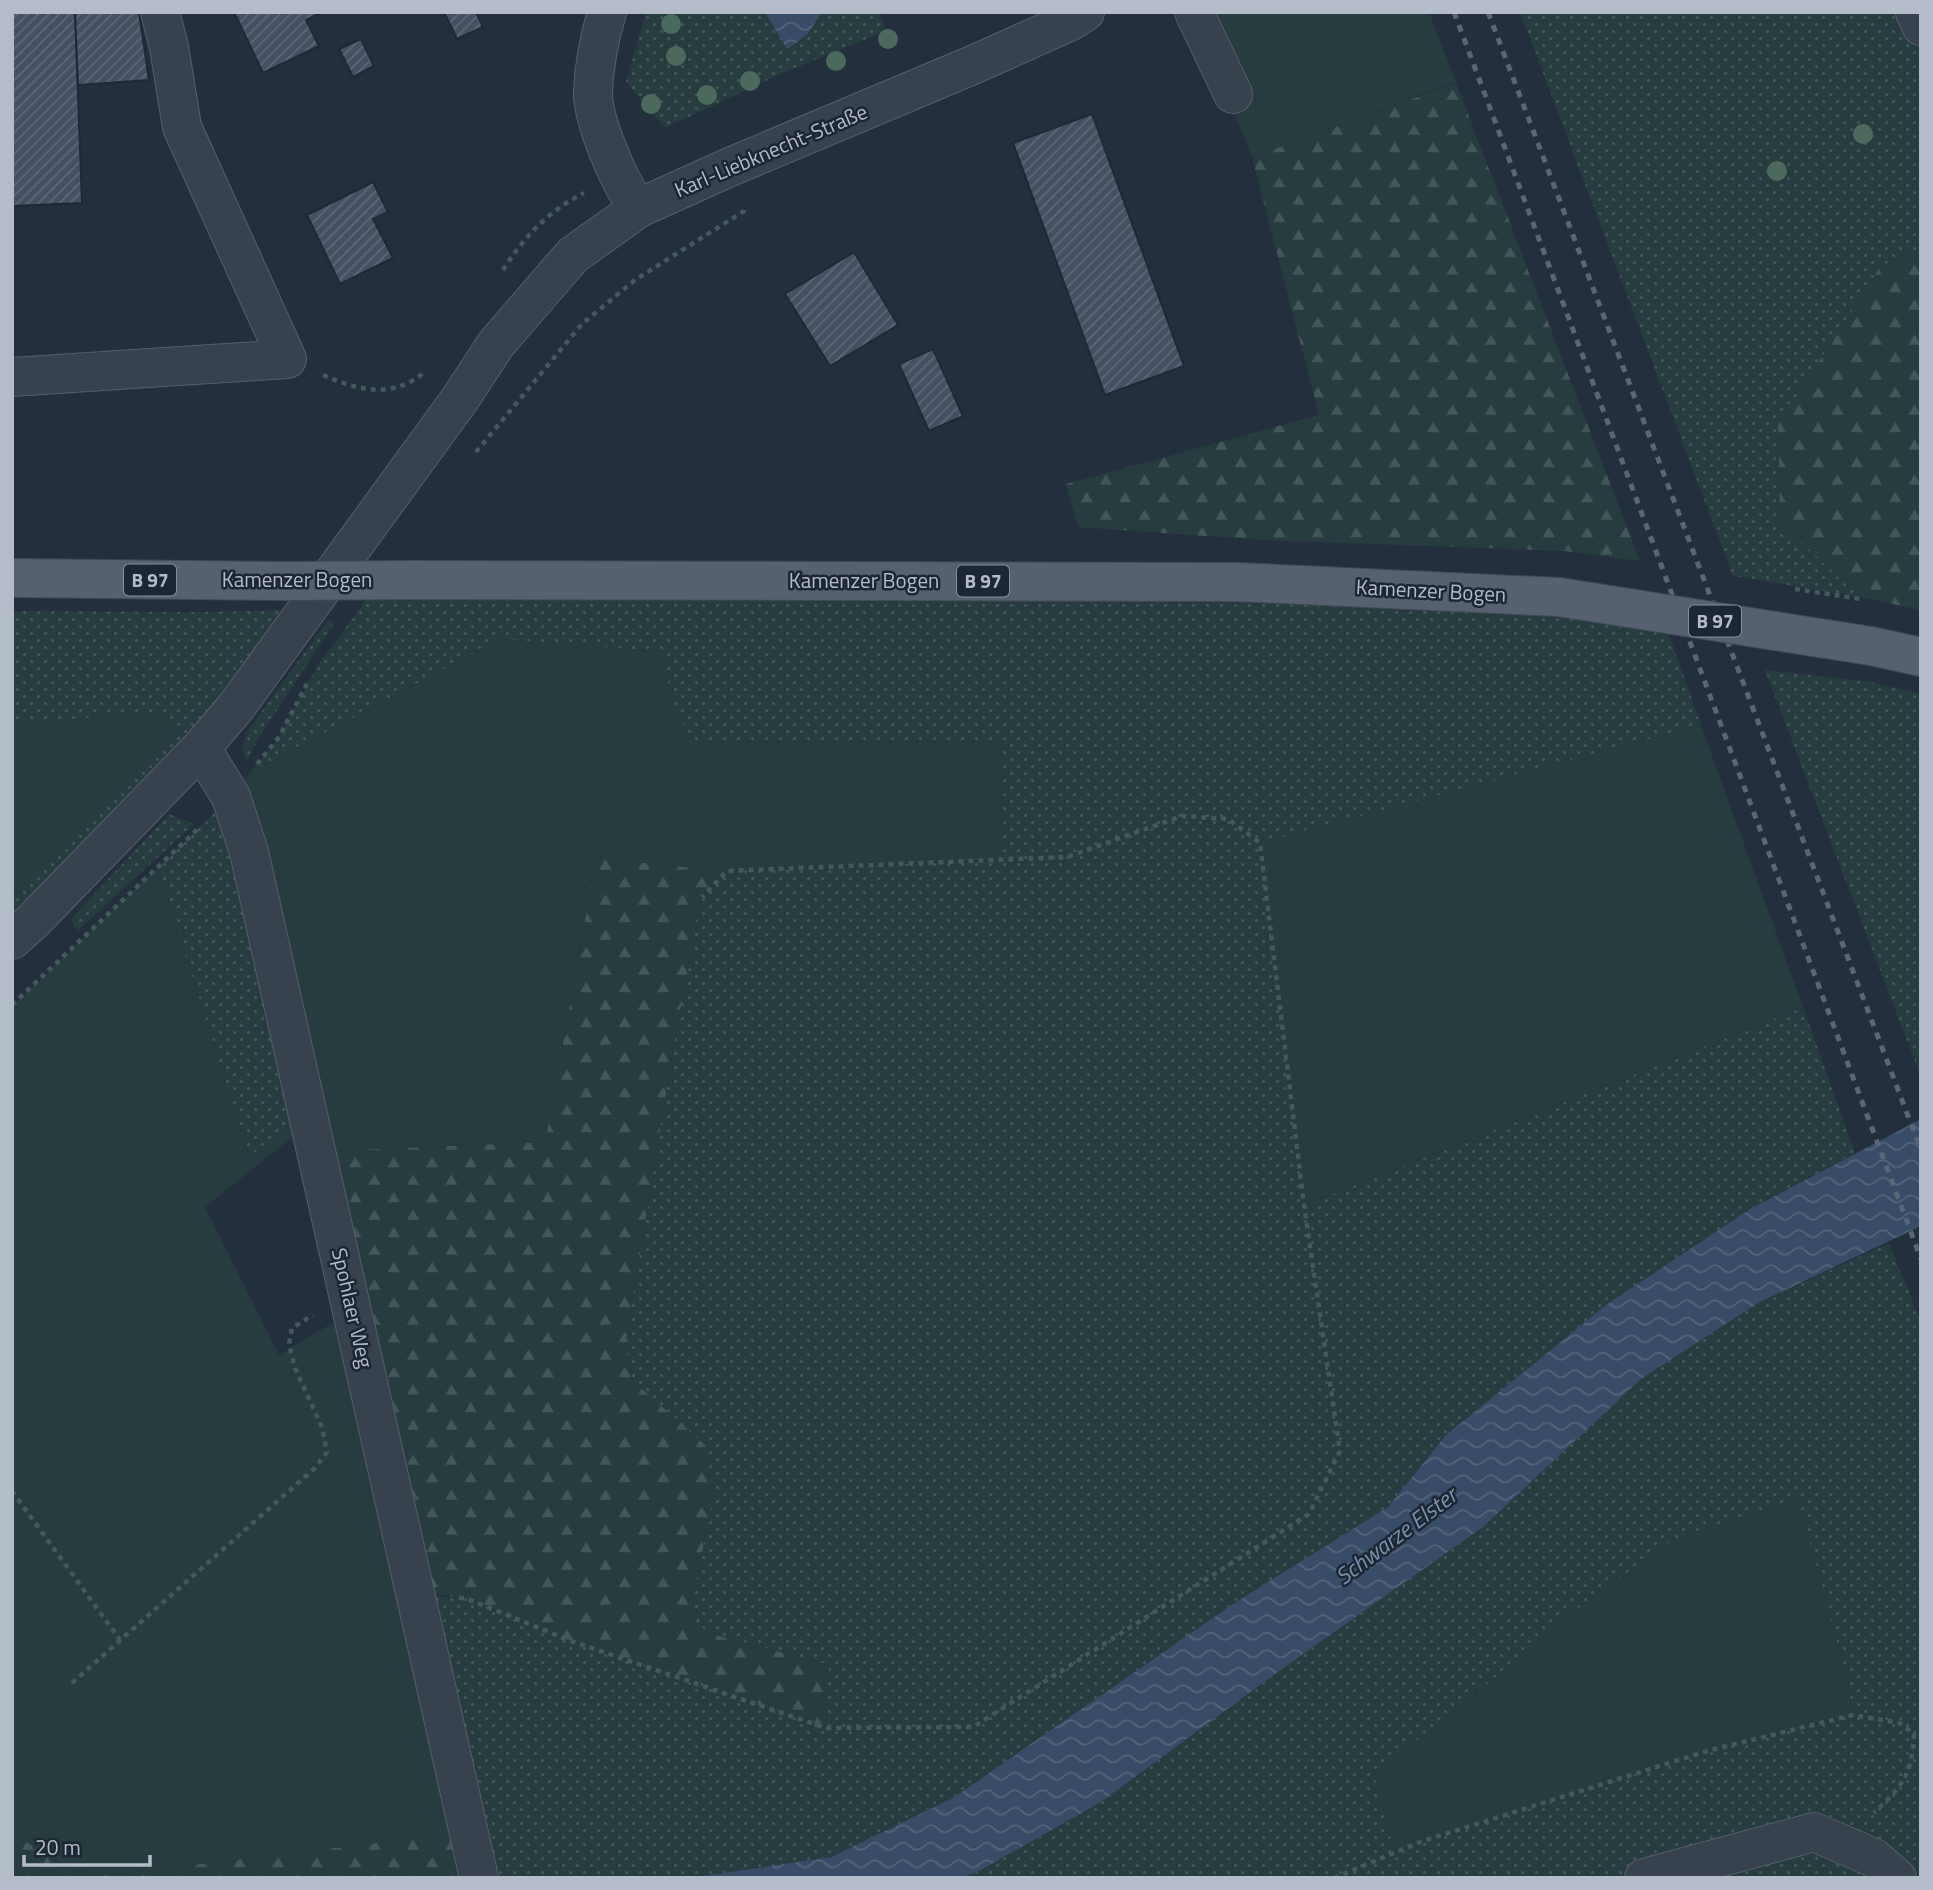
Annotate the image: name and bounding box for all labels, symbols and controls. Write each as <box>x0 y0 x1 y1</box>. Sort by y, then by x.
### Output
street label: Karl-Liebknecht-Straße <box>669 95 872 205</box>
street label: Kamenzer Bogen <box>222 563 372 595</box>
street label: Kamenzer Bogen <box>789 564 939 596</box>
road number: B 97 <box>124 565 176 596</box>
road number: B 97 <box>957 566 1009 596</box>
street label: Kamenzer Bogen <box>1355 570 1507 610</box>
road number: B 97 <box>1689 606 1741 636</box>
street label: Spohlaer Weg <box>324 1245 382 1371</box>
water label: Schwarze Elster <box>1328 1477 1466 1593</box>
scale bar <box>24 1824 150 1868</box>
text: 20 m <box>35 1831 81 1863</box>

